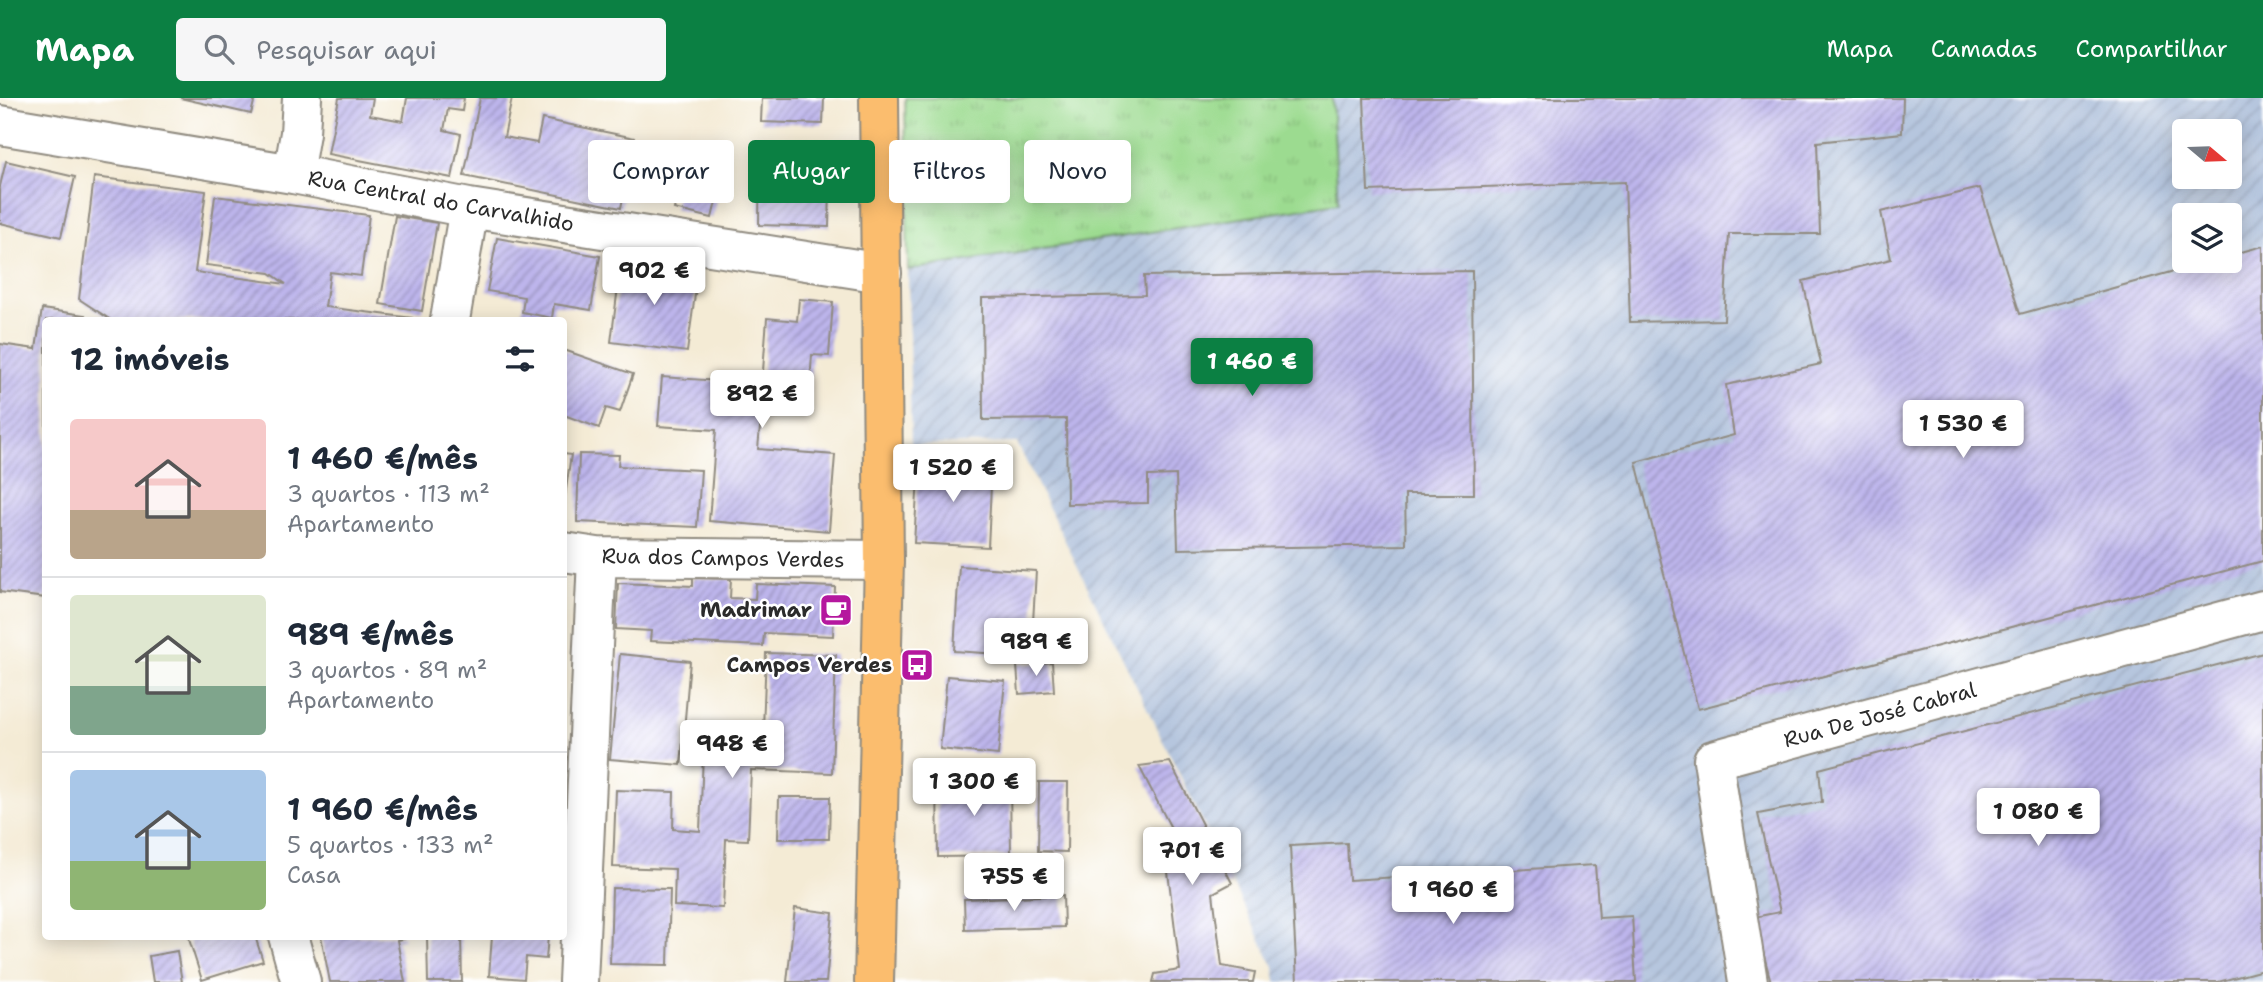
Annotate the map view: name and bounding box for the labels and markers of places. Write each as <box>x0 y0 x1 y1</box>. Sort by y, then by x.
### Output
pin: 902 € <box>605 248 703 307</box>
pin: 1 460 € <box>1187 338 1317 398</box>
pin: 892 € <box>713 370 811 430</box>
pin: 1 530 € <box>1898 400 2028 460</box>
pin: 1 520 € <box>888 444 1018 504</box>
cafe icon: Madrimar <box>817 591 855 629</box>
place label: Madrimar <box>700 596 812 624</box>
pin: 989 € <box>987 618 1085 678</box>
bus stop icon: Campos Verdes <box>898 646 936 684</box>
place label: Campos Verdes <box>727 651 892 679</box>
pin: 948 € <box>683 720 781 780</box>
pin: 1 300 € <box>909 758 1039 818</box>
pin: 1 080 € <box>1973 788 2103 848</box>
pin: 701 € <box>1143 828 1241 887</box>
pin: 755 € <box>965 854 1063 913</box>
pin: 1 960 € <box>1388 866 1518 926</box>

